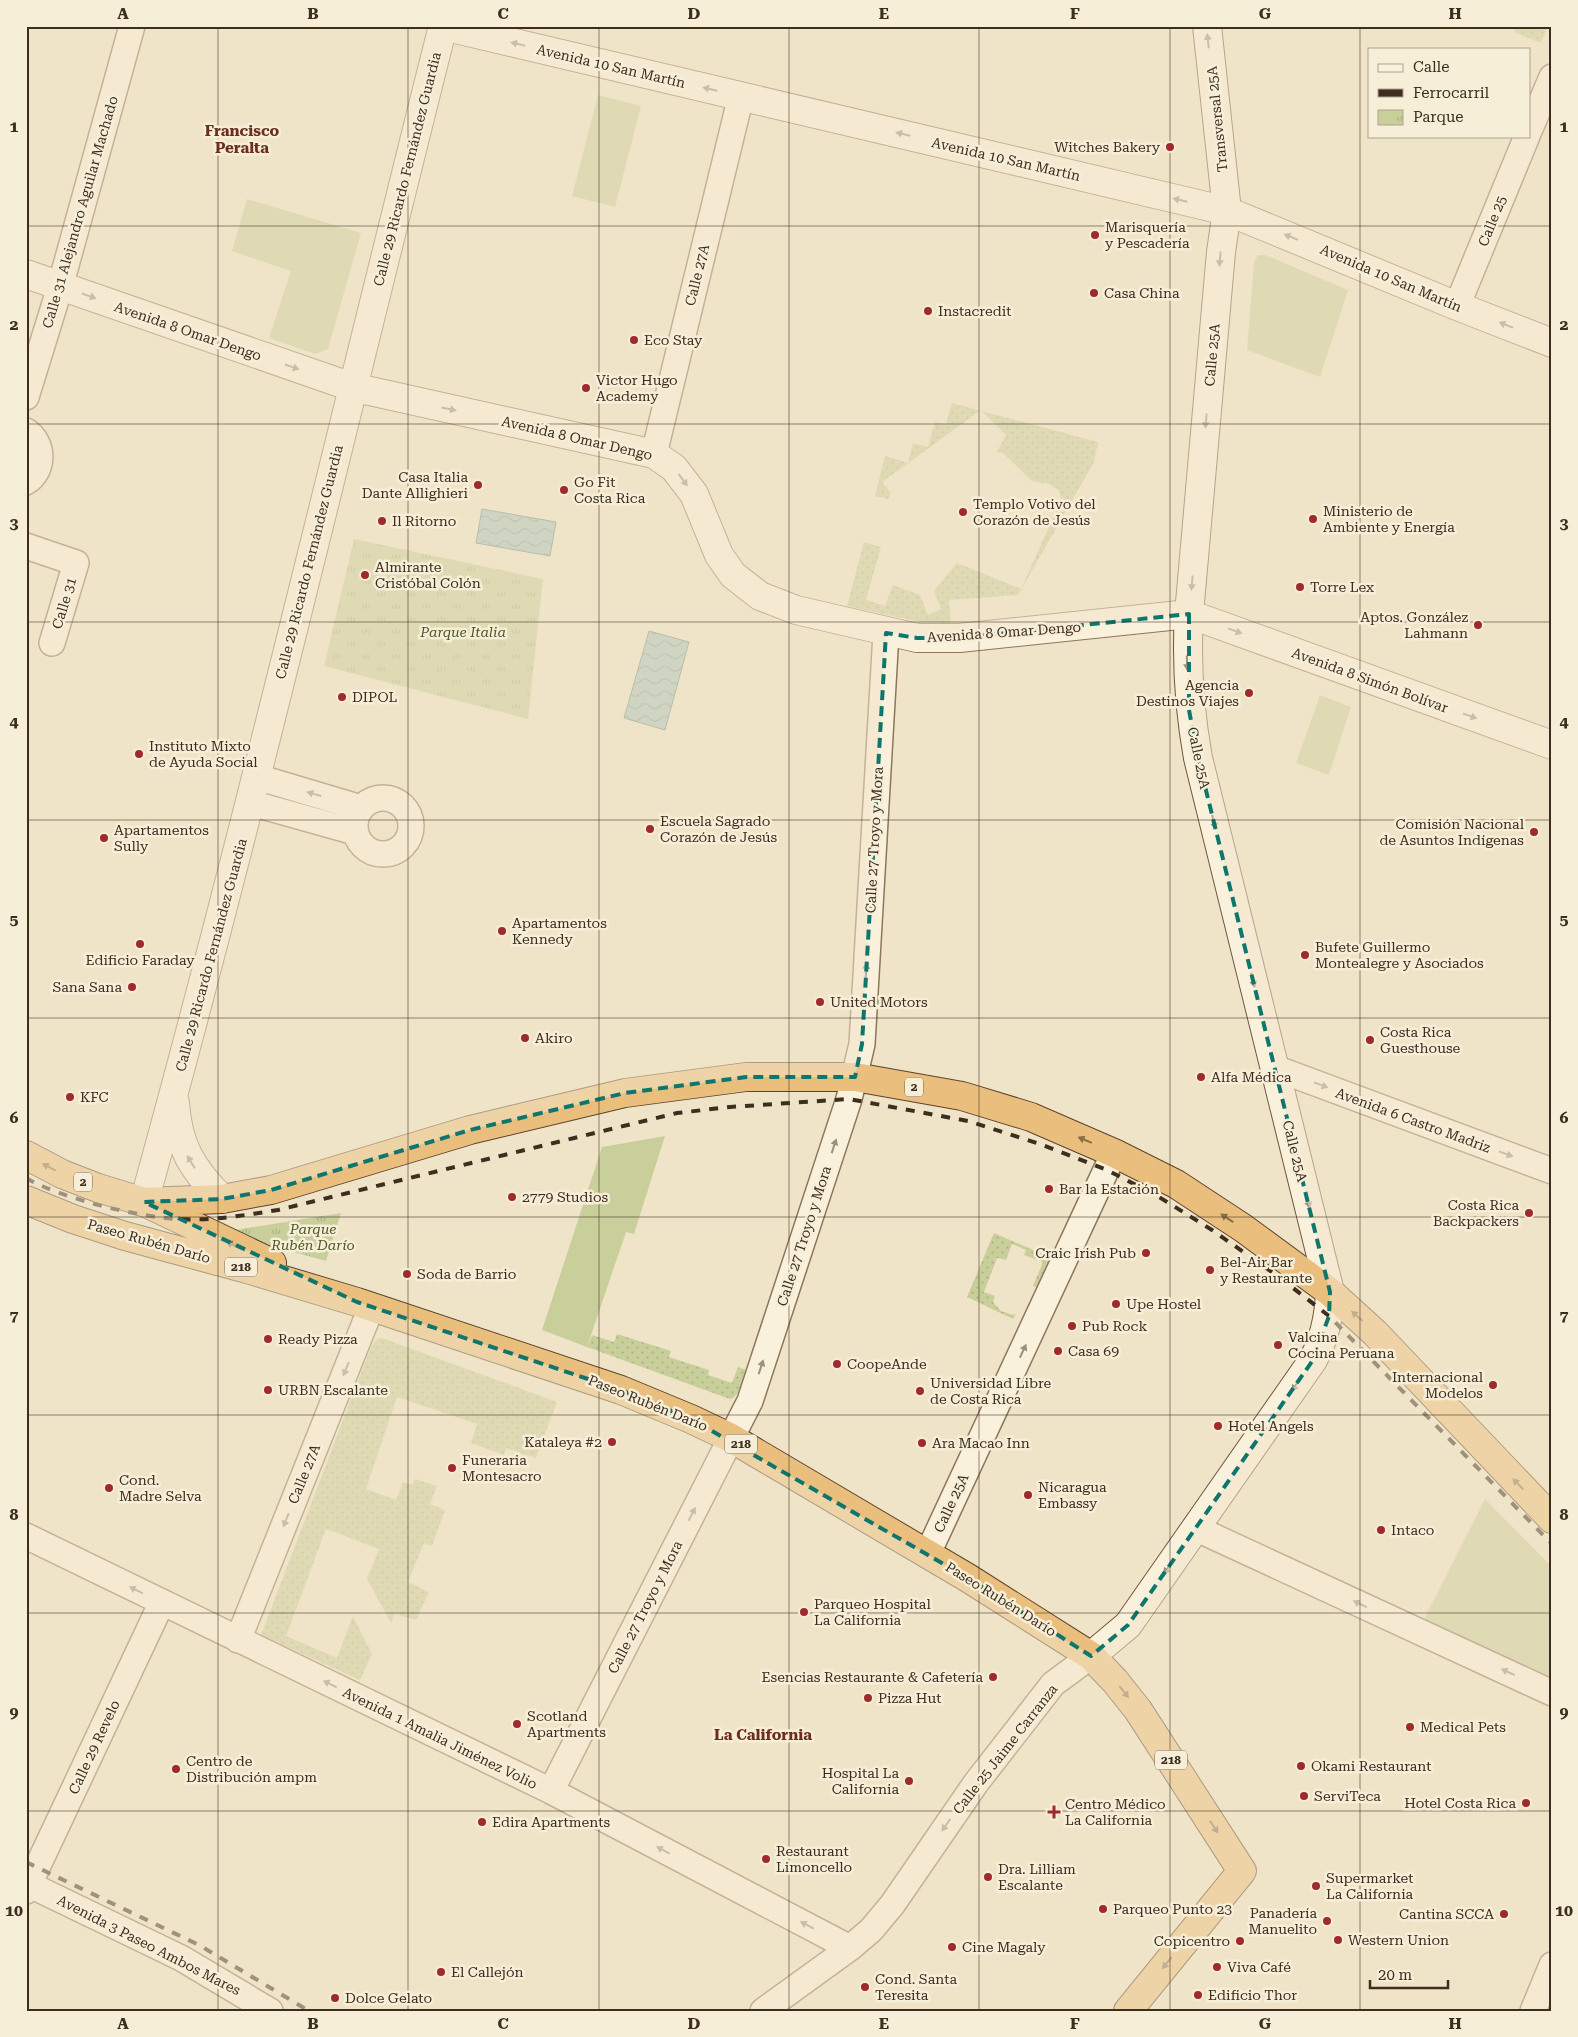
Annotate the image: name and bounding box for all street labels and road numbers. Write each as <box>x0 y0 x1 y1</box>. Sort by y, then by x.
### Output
street label: Avenida 10 San Martín <box>535 41 687 91</box>
street label: Calle 29 Ricardo Fernández Guardia <box>370 50 444 288</box>
street label: Transversal 25A <box>1203 65 1231 173</box>
street label: Calle 31 Alejandro Aguilar Machado <box>39 94 121 330</box>
street label: Avenida 10 San Martín <box>930 134 1082 184</box>
street label: Calle 25 <box>1475 193 1509 249</box>
street label: Avenida 10 San Martín <box>1318 241 1464 315</box>
street label: Calle 27A <box>682 242 712 307</box>
street label: Avenida 8 Omar Dengo <box>112 298 264 364</box>
street label: Calle 25A <box>1201 323 1223 387</box>
street label: Avenida 8 Omar Dengo <box>500 413 654 463</box>
street label: Calle 29 Ricardo Fernández Guardia <box>272 443 346 681</box>
street label: Calle 31 <box>49 575 79 631</box>
street label: Avenida 8 Omar Dengo <box>926 619 1082 645</box>
street label: Avenida 8 Simón Bolívar <box>1290 644 1450 716</box>
street label: Calle 25A <box>1185 726 1213 791</box>
street label: Calle 27 Troyo y Mora <box>862 766 886 914</box>
street label: Calle 29 Ricardo Fernández Guardia <box>172 836 250 1073</box>
road number: 2 <box>905 1078 923 1096</box>
street label: Avenida 6 Castro Madriz <box>1333 1085 1493 1156</box>
street label: Calle 25A <box>1280 1119 1310 1184</box>
street label: Calle 27 Troyo y Mora <box>774 1163 834 1308</box>
road number: 2 <box>74 1172 92 1192</box>
street label: Paseo Rubén Darío <box>86 1216 212 1266</box>
road number: 218 <box>225 1258 257 1276</box>
street label: Paseo Rubén Darío <box>586 1372 710 1434</box>
road number: 218 <box>725 1435 757 1454</box>
street label: Calle 27A <box>285 1442 323 1506</box>
street label: Calle 25A <box>930 1471 972 1535</box>
street label: Calle 27 Troyo y Mora <box>605 1538 686 1676</box>
street label: Paseo Rubén Darío <box>943 1558 1059 1640</box>
street label: Calle 25 Jaime Carranza <box>949 1681 1061 1817</box>
street label: Avenida 1 Amalia Jiménez Volio <box>340 1684 540 1792</box>
street label: Calle 29 Revelo <box>65 1697 123 1797</box>
road number: 218 <box>1155 1750 1187 1770</box>
street label: Avenida 3 Paseo Ambos Mares <box>55 1892 244 1998</box>

